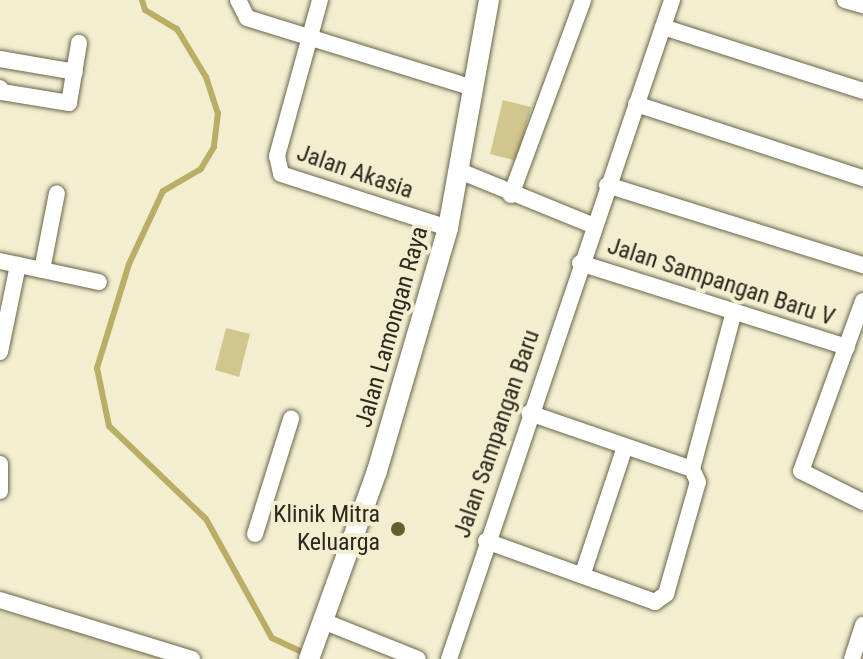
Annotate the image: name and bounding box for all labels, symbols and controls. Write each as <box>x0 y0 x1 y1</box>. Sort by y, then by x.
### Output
street label: Jalan Akasia <box>293 139 417 205</box>
street label: Jalan Lamongan Raya <box>350 223 434 431</box>
street label: Jalan Sampangan Baru V <box>604 232 838 332</box>
street label: Jalan Sampangan Baru <box>448 326 546 542</box>
place label: Klinik Mitra Keluarga <box>273 501 380 557</box>
marker: Klinik Mitra Keluarga <box>387 518 409 540</box>

